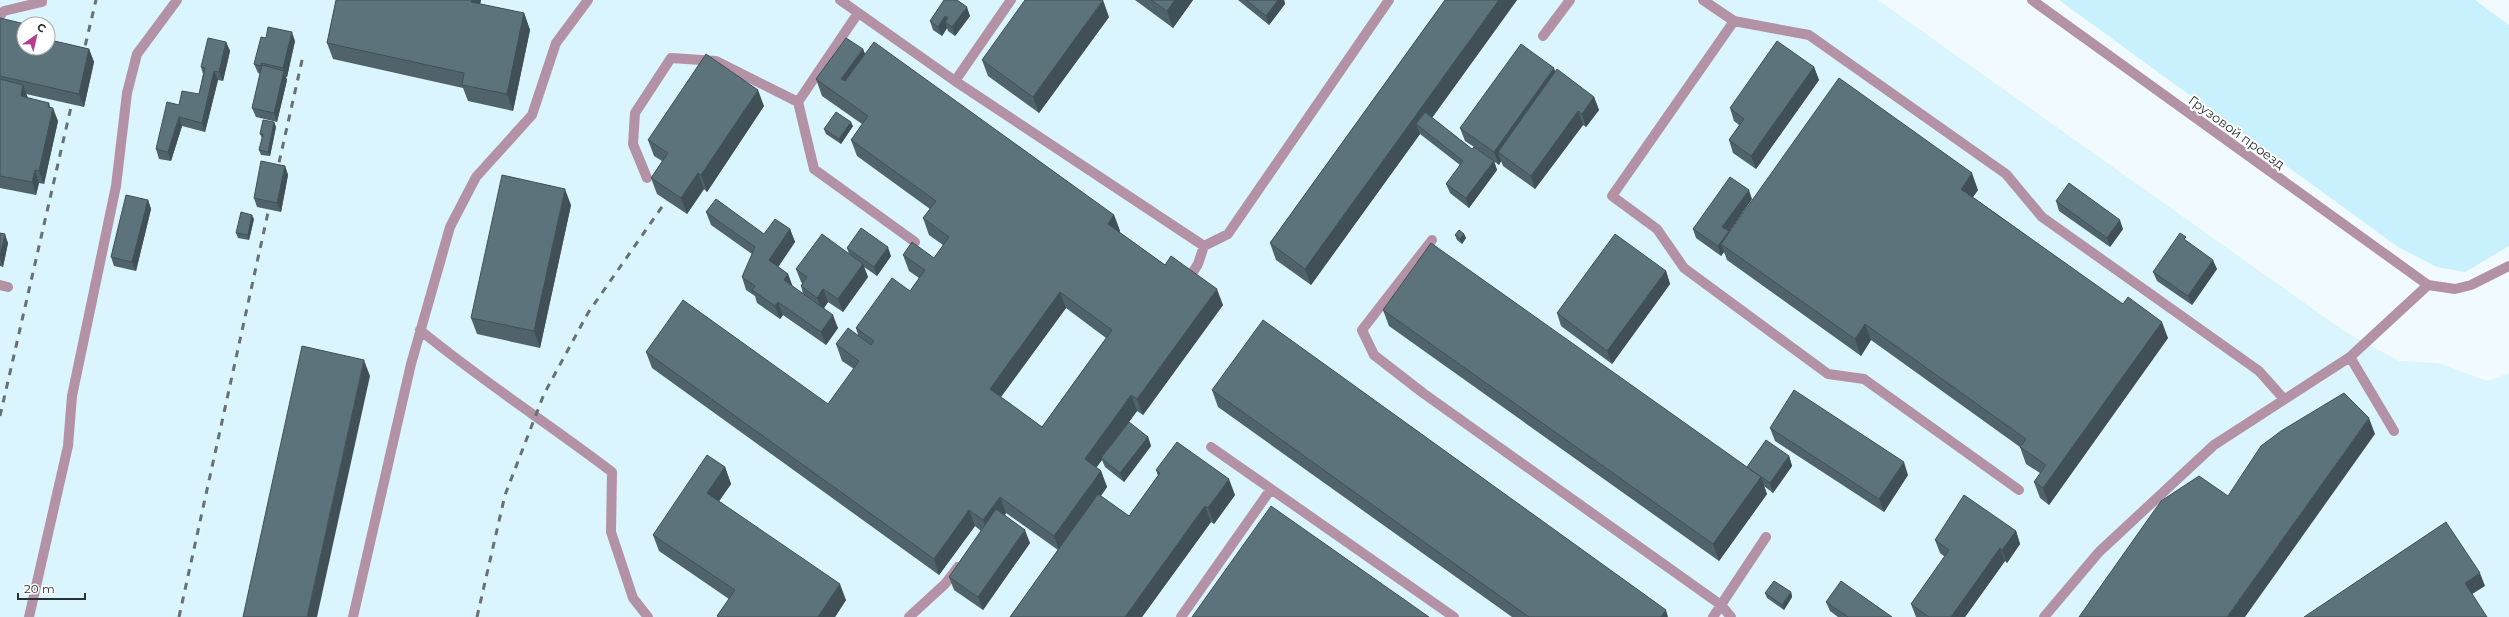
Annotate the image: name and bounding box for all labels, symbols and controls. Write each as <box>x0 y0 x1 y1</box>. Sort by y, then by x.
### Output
north arrow <box>16 16 56 56</box>
text: С <box>34 20 49 36</box>
street label: Грузовой проезд <box>2186 92 2288 172</box>
scale bar <box>18 575 85 601</box>
text: 20 m <box>24 581 55 596</box>

